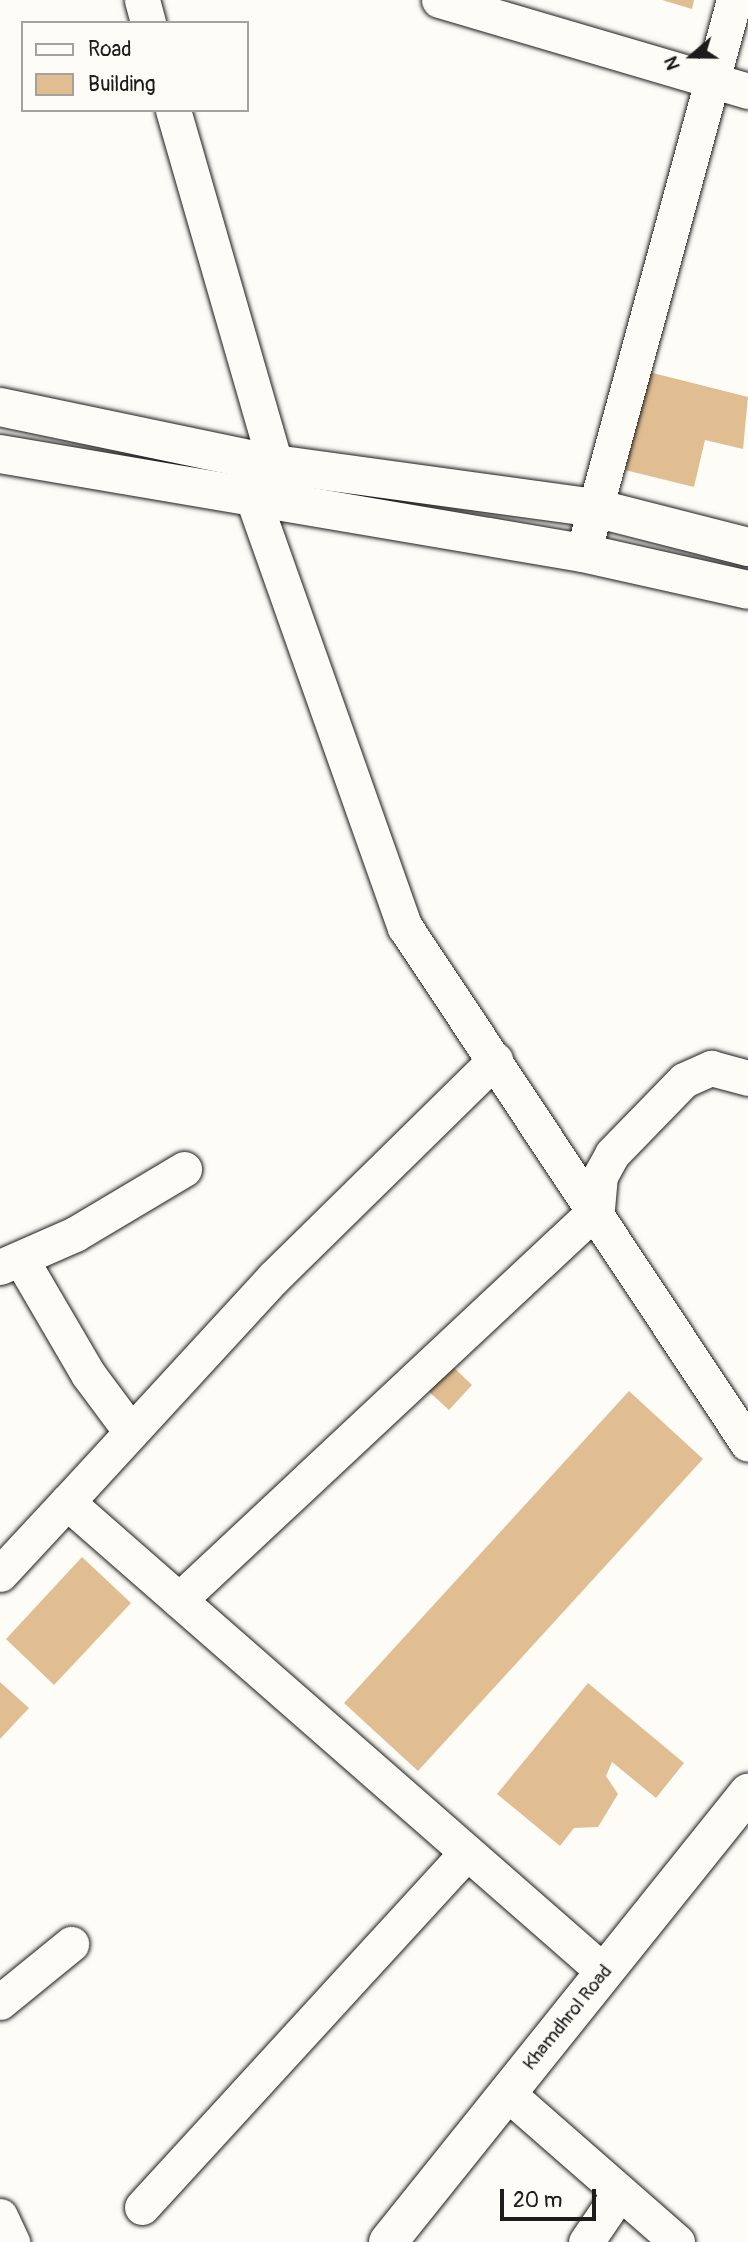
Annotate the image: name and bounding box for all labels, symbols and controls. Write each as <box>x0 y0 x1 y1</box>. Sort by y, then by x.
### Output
legend <box>21 21 248 112</box>
north arrow <box>657 21 727 91</box>
text: Road <box>88 36 132 63</box>
text: N <box>659 53 686 73</box>
text: Building <box>88 71 155 98</box>
street label: Khamdhrol Road <box>519 1961 617 2075</box>
scale bar <box>503 2176 599 2220</box>
text: 20 m <box>513 2187 562 2214</box>

